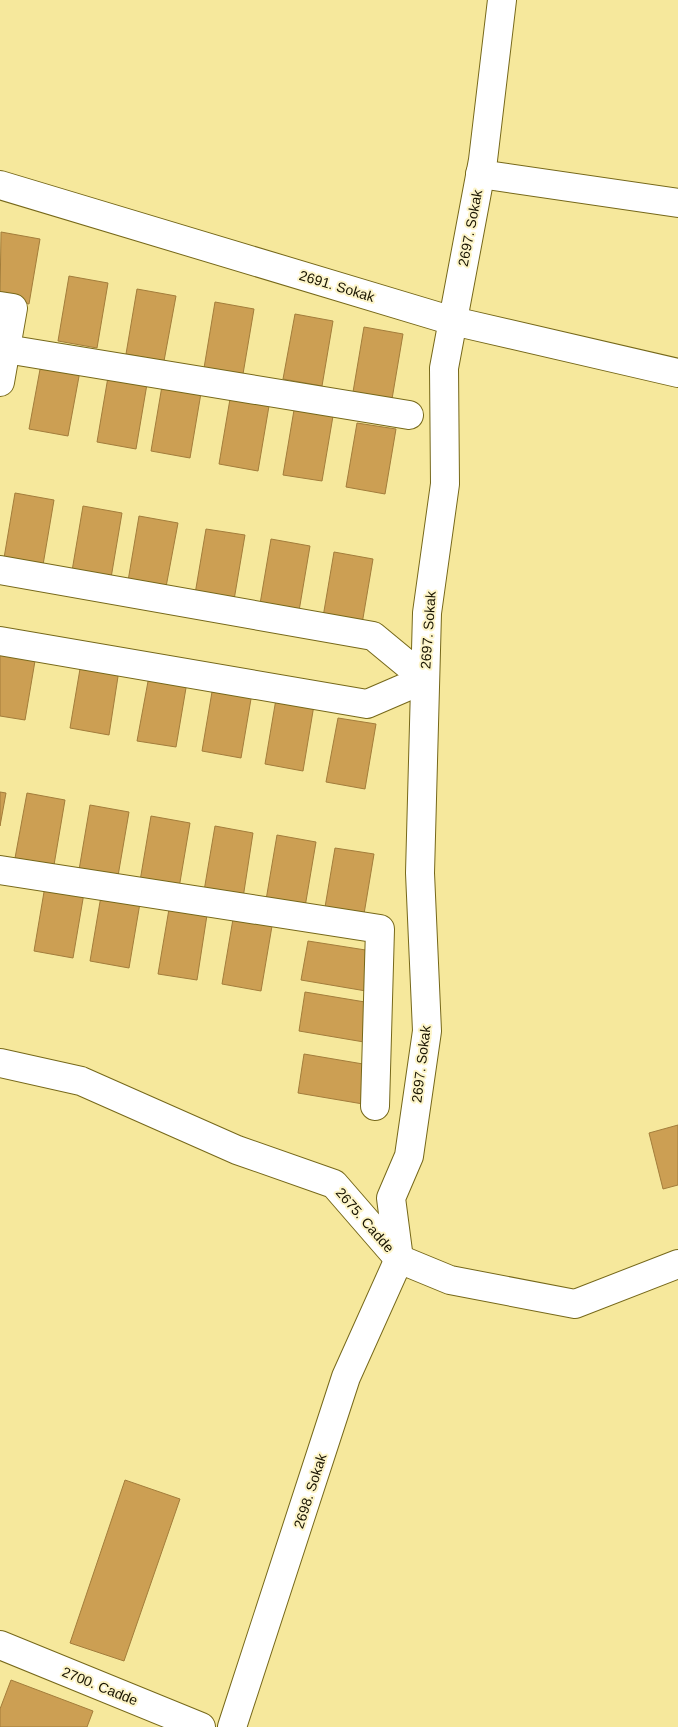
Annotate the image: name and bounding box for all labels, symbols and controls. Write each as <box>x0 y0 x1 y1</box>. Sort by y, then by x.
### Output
street label: 2697. Sokak <box>455 187 485 268</box>
street label: 2691. Sokak <box>297 267 378 305</box>
street label: 2697. Sokak <box>417 590 439 669</box>
street label: 2697. Sokak <box>408 1023 434 1104</box>
street label: 2675. Cadde <box>333 1184 397 1256</box>
street label: 2698. Sokak <box>290 1451 330 1530</box>
street label: 2700. Cadde <box>60 1664 140 1709</box>

